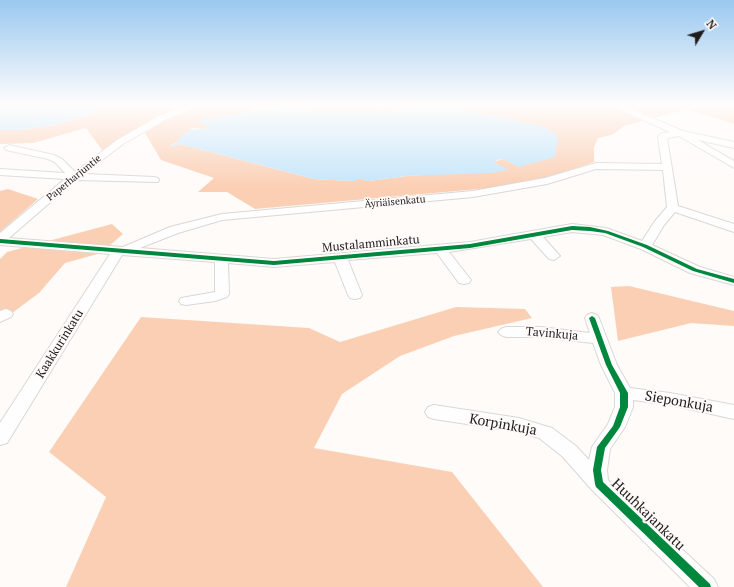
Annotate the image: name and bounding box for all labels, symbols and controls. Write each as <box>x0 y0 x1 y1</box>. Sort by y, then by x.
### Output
north arrow <box>682 12 722 52</box>
text: N <box>703 17 720 32</box>
street label: Paperharjuntie <box>44 152 104 204</box>
street label: Äyriäisenkatu <box>364 193 426 211</box>
street label: Mustalamminkatu <box>322 233 420 255</box>
street label: Kaakkurinkatu <box>33 307 87 381</box>
street label: Tavinkuja <box>525 325 579 343</box>
street label: Sieponkuja <box>644 388 714 416</box>
street label: Korpinkuja <box>468 411 538 439</box>
street label: Huuhkajankatu <box>608 476 688 554</box>

